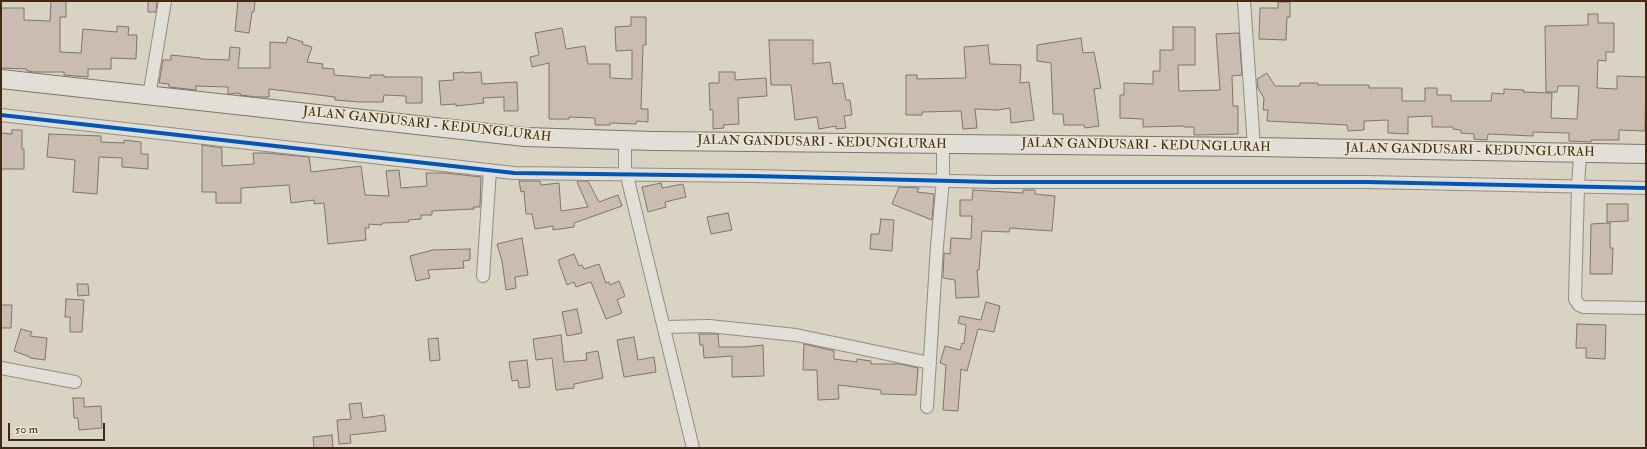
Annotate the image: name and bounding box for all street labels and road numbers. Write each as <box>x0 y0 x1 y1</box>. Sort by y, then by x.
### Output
street label: JALAN GANDUSARI - KEDUNGLURAH <box>302 104 552 146</box>
street label: JALAN GANDUSARI - KEDUNGLURAH <box>697 133 947 153</box>
street label: JALAN GANDUSARI - KEDUNGLURAH <box>1021 136 1271 156</box>
street label: JALAN GANDUSARI - KEDUNGLURAH <box>1345 141 1595 161</box>

